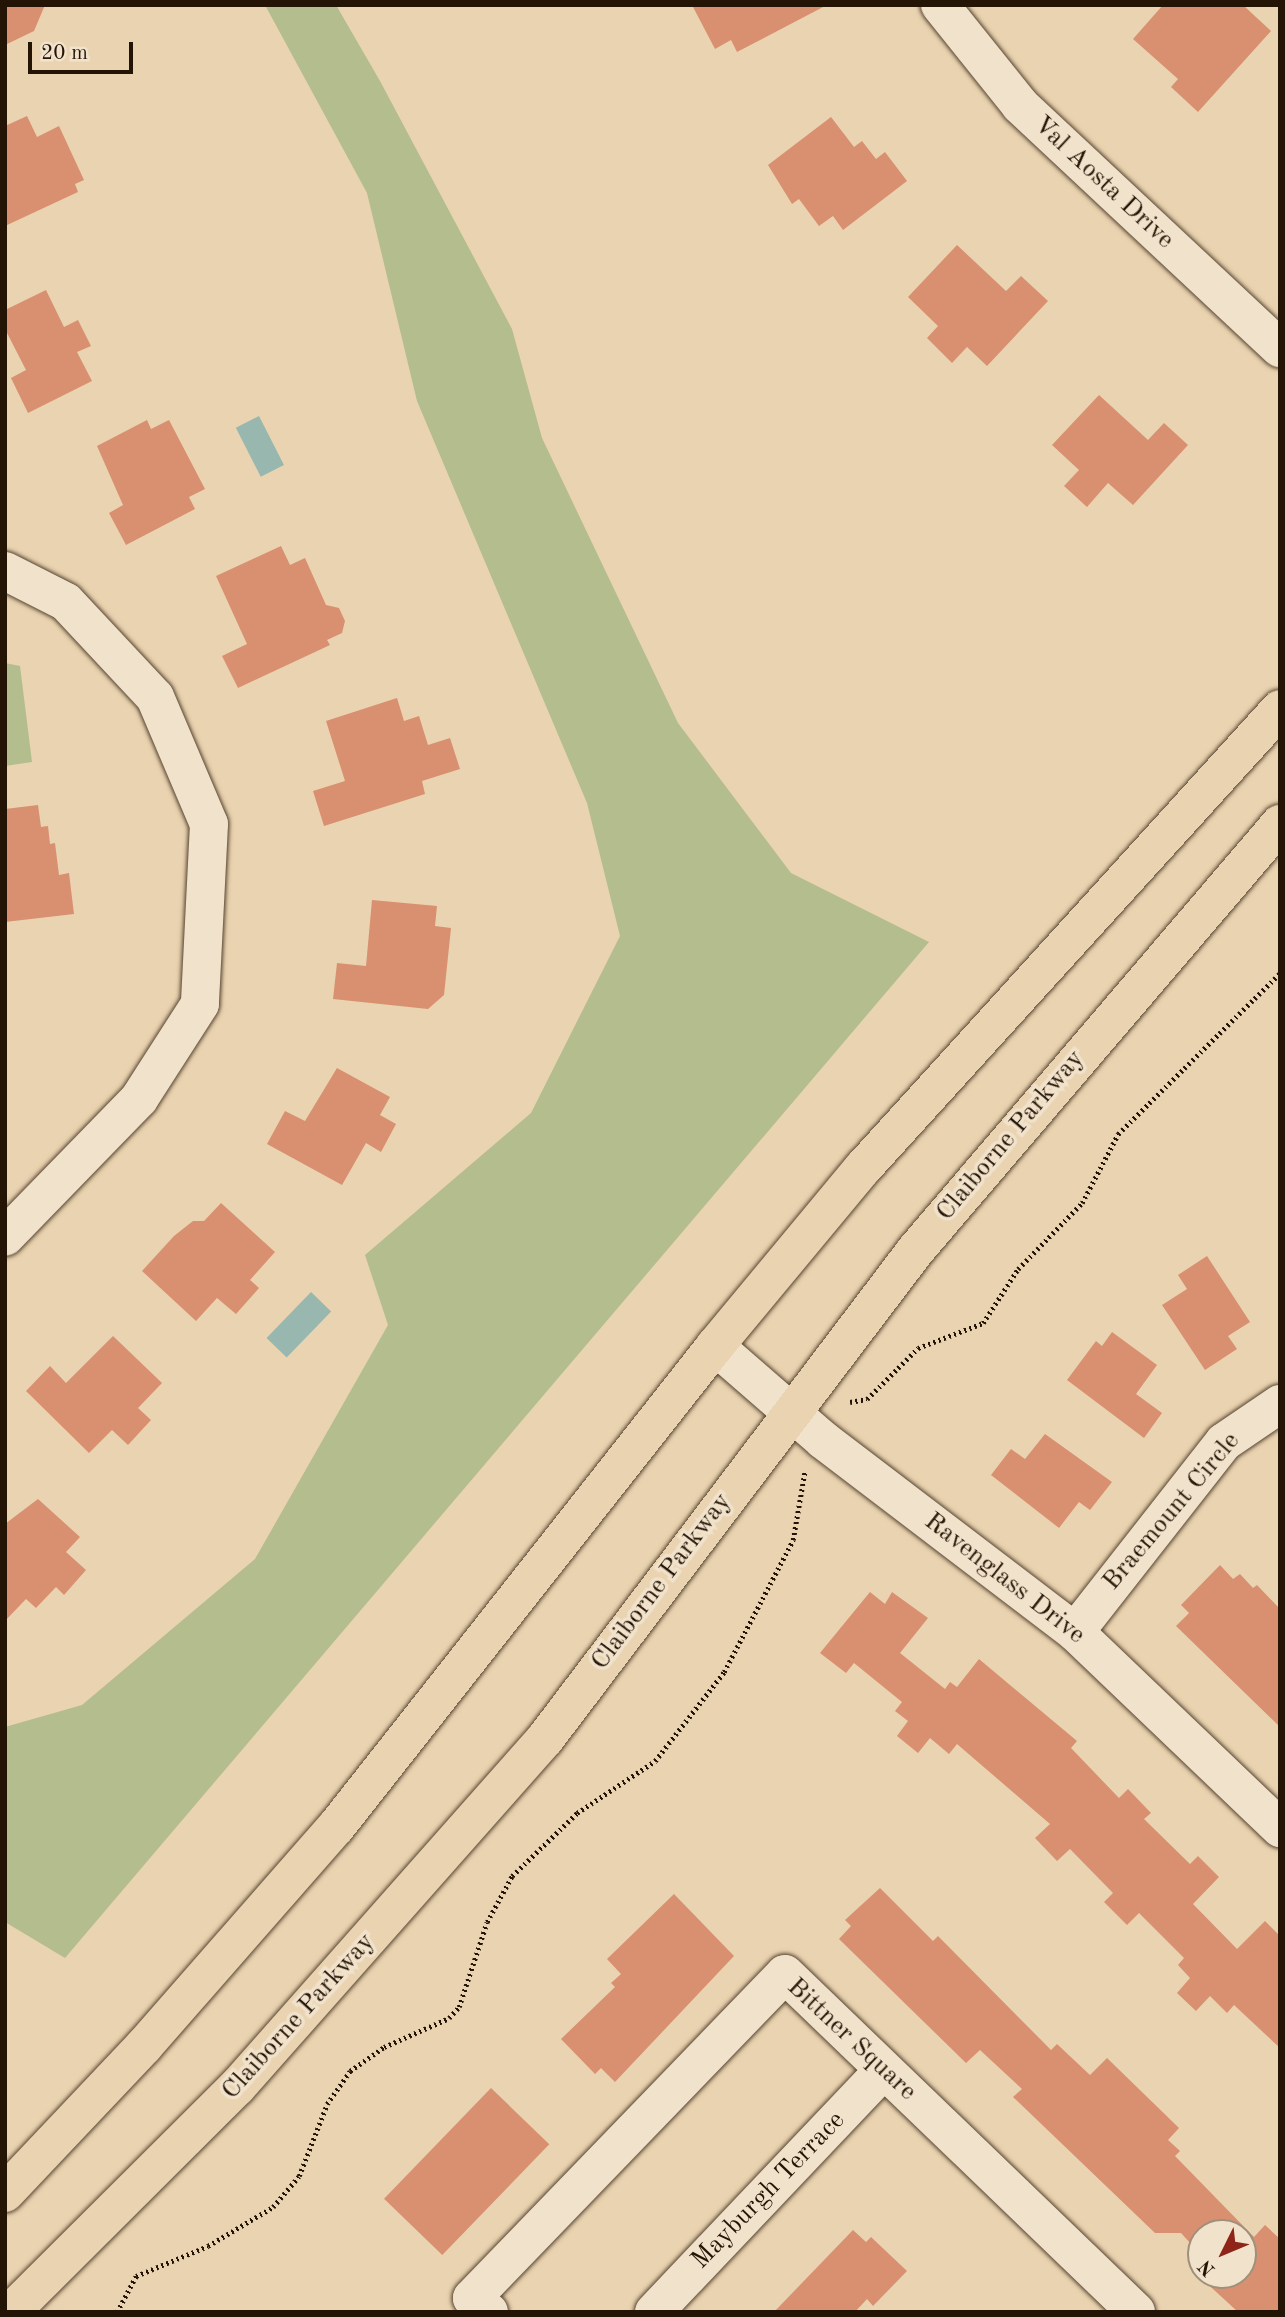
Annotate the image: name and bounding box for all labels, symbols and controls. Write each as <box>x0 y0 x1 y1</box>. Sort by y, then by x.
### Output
scale bar <box>32 28 136 72</box>
text: 20 m <box>41 43 88 64</box>
street label: Val Aosta Drive <box>1026 110 1180 256</box>
street label: Claiborne Parkway <box>930 1044 1092 1228</box>
street label: Braemount Circle <box>1097 1427 1247 1597</box>
street label: Claiborne Parkway <box>585 1487 739 1677</box>
street label: Ravenglass Drive <box>917 1507 1091 1651</box>
street label: Claiborne Parkway <box>216 1927 382 2107</box>
street label: Bittner Square <box>780 1972 922 2108</box>
street label: Mayburgh Terrace <box>686 2106 852 2276</box>
north arrow <box>1187 2219 1257 2289</box>
text: N <box>1196 2256 1220 2279</box>

